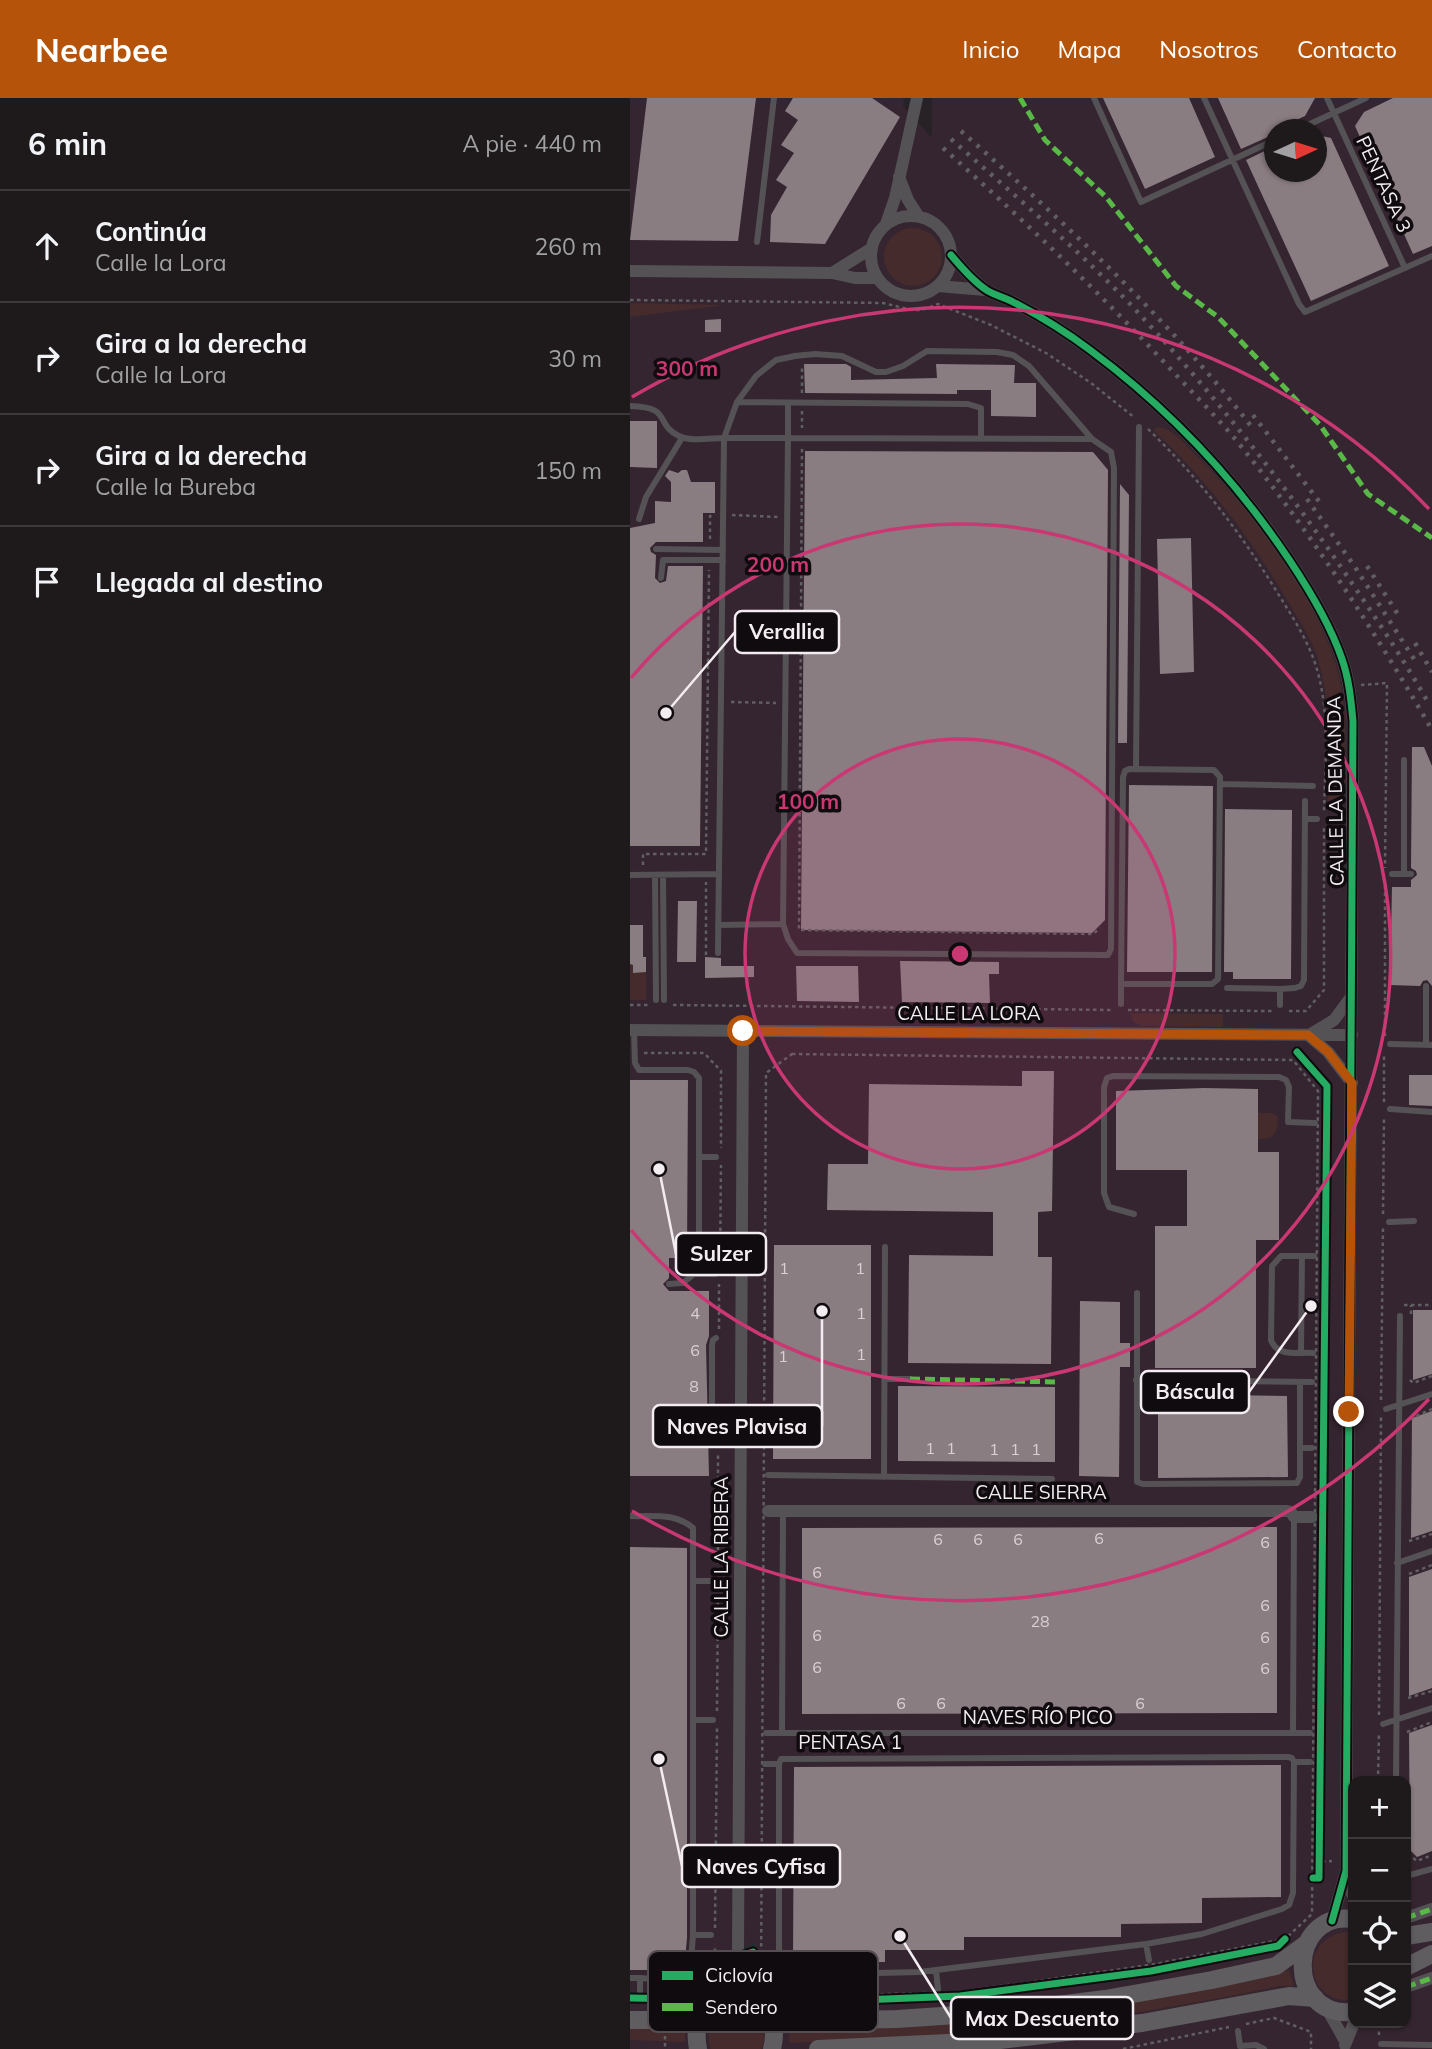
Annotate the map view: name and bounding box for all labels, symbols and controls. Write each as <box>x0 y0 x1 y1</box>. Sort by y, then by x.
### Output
text: Nearbee <box>35 29 168 70</box>
text: Inicio <box>962 34 1019 64</box>
text: Mapa <box>1057 34 1121 64</box>
text: Nosotros <box>1159 34 1259 64</box>
text: Contacto <box>1297 34 1397 64</box>
north arrow <box>1264 119 1327 182</box>
text: 6 min <box>28 125 107 163</box>
text: A pie · 440 m <box>462 129 602 158</box>
street label: PENTASA 3 <box>1351 132 1417 236</box>
text: Continúa <box>95 215 207 248</box>
icon: ahead <box>28 227 66 265</box>
text: 260 m <box>534 232 602 261</box>
text: Calle la Lora <box>95 248 226 277</box>
text: Gira a la derecha <box>95 327 307 360</box>
icon: right <box>28 339 66 377</box>
text: 30 m <box>548 344 602 373</box>
text: 300 m <box>656 355 718 381</box>
text: Calle la Lora <box>95 360 226 389</box>
text: Gira a la derecha <box>95 439 307 472</box>
icon: right <box>28 451 66 489</box>
text: 150 m <box>534 456 602 485</box>
text: Calle la Bureba <box>95 472 256 501</box>
text: 200 m <box>747 551 809 577</box>
icon: arrive <box>28 563 66 601</box>
text: Llegada al destino <box>95 566 323 599</box>
callout: Verallia <box>735 611 839 653</box>
text: Verallia <box>748 618 825 644</box>
street label: CALLE LA DEMANDA <box>1321 696 1349 886</box>
text: 100 m <box>777 788 839 814</box>
centre of rings <box>948 942 972 966</box>
street label: CALLE LA LORA <box>897 1001 1041 1025</box>
route start <box>727 1015 758 1046</box>
callout: Sulzer <box>676 1233 766 1275</box>
text: Sulzer <box>690 1240 753 1266</box>
house number: 1 <box>779 1258 789 1278</box>
house number: 1 <box>855 1258 865 1278</box>
house number: 4 <box>690 1303 700 1323</box>
house number: 1 <box>856 1303 866 1323</box>
house number: 6 <box>690 1340 700 1360</box>
house number: 1 <box>856 1344 866 1364</box>
house number: 1 <box>778 1346 788 1366</box>
callout: Báscula <box>1141 1371 1249 1413</box>
house number: 8 <box>689 1376 699 1396</box>
text: Báscula <box>1155 1378 1235 1404</box>
route end <box>1333 1396 1364 1427</box>
callout: Naves Plavisa <box>653 1405 822 1447</box>
text: Naves Plavisa <box>667 1413 807 1439</box>
house number: 1 <box>925 1438 935 1458</box>
house number: 1 <box>946 1438 956 1458</box>
house number: 1 <box>989 1439 999 1459</box>
house number: 1 <box>1010 1439 1020 1459</box>
house number: 1 <box>1031 1439 1041 1459</box>
street label: CALLE LA RIBERA <box>709 1476 733 1638</box>
street label: CALLE SIERRA <box>975 1480 1107 1504</box>
house number: 6 <box>1094 1528 1104 1548</box>
house number: 6 <box>933 1529 943 1549</box>
house number: 6 <box>973 1529 983 1549</box>
house number: 6 <box>1013 1529 1023 1549</box>
house number: 6 <box>1260 1532 1270 1552</box>
house number: 6 <box>812 1562 822 1582</box>
house number: 6 <box>1260 1595 1270 1615</box>
house number: 28 <box>1030 1611 1050 1631</box>
house number: 6 <box>812 1625 822 1645</box>
house number: 6 <box>1260 1627 1270 1647</box>
house number: 6 <box>812 1657 822 1677</box>
house number: 6 <box>1260 1658 1270 1678</box>
house number: 6 <box>896 1693 906 1713</box>
house number: 6 <box>936 1693 946 1713</box>
house number: 6 <box>1135 1693 1145 1713</box>
street label: NAVES RÍO PICO <box>963 1705 1113 1729</box>
street label: PENTASA 1 <box>798 1730 902 1754</box>
map controls <box>1348 1776 1411 2028</box>
button: + <box>1348 1776 1411 1839</box>
button: − <box>1348 1839 1411 1902</box>
callout: Naves Cyfisa <box>682 1845 840 1887</box>
text: Naves Cyfisa <box>696 1853 826 1879</box>
button: locate <box>1348 1902 1411 1965</box>
legend <box>648 1951 878 2032</box>
text: Ciclovía <box>705 1963 773 1987</box>
button: layers <box>1348 1965 1411 2028</box>
text: Sendero <box>705 1995 778 2019</box>
callout: Max Descuento <box>951 1997 1133 2039</box>
text: Max Descuento <box>965 2005 1119 2031</box>

